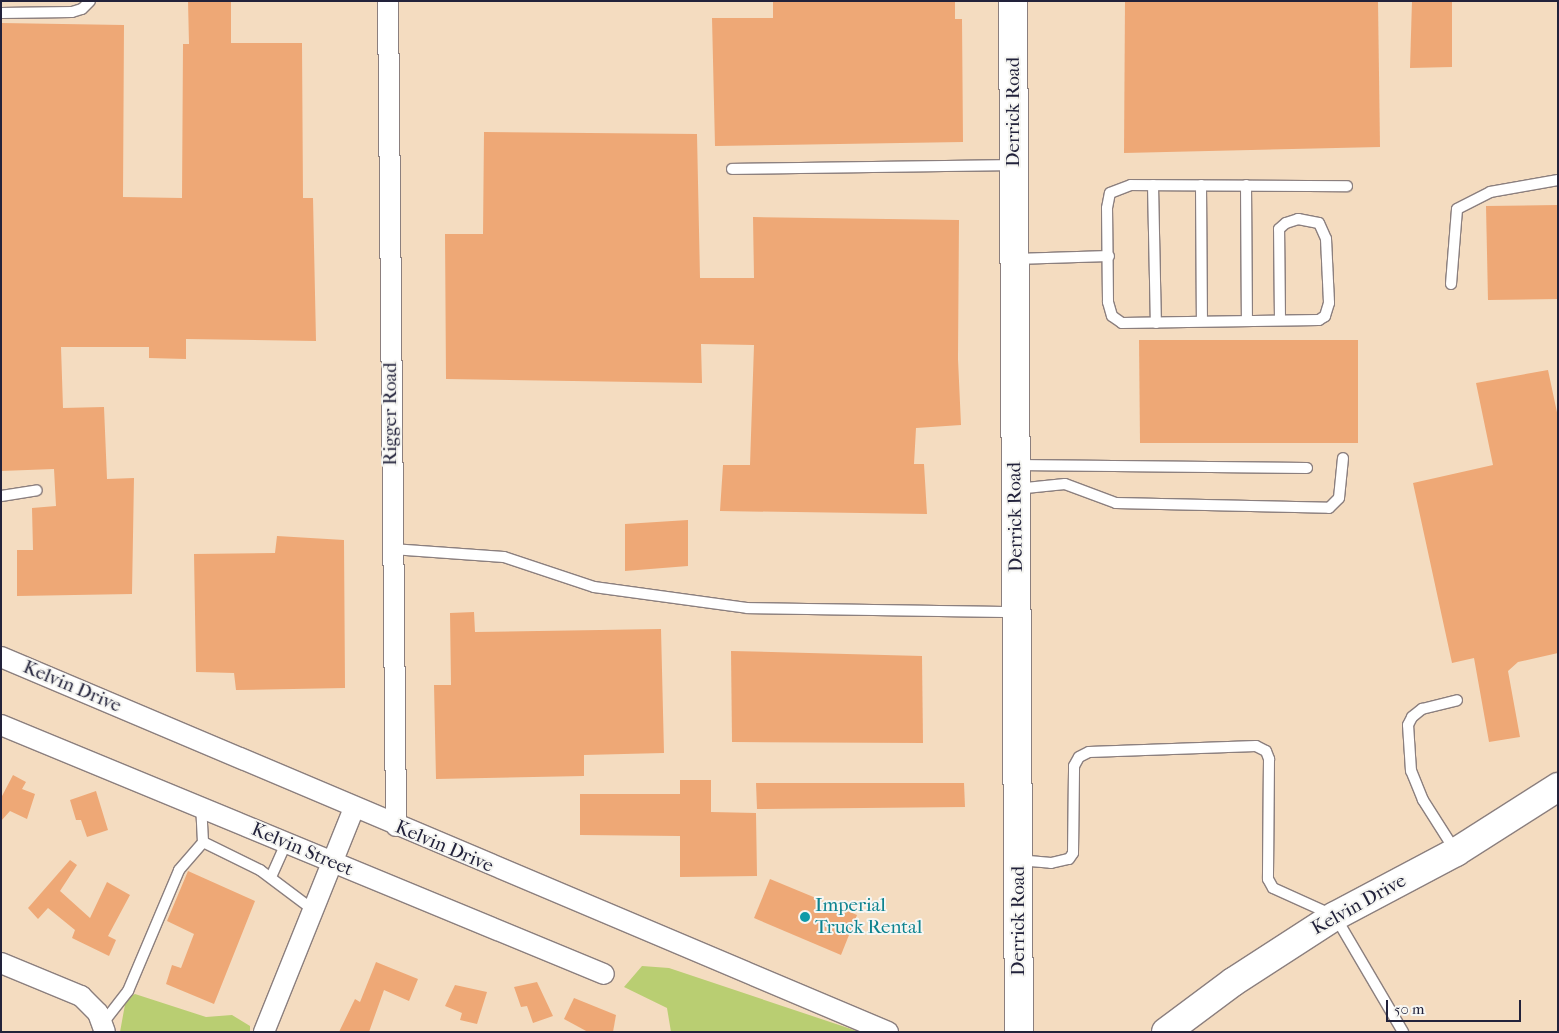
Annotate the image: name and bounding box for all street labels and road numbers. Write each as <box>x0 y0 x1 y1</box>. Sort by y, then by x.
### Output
street label: Derrick Road <box>1003 57 1025 167</box>
street label: Rigger Road <box>380 362 402 466</box>
street label: Derrick Road <box>1004 462 1028 572</box>
street label: Kelvin Drive <box>19 656 125 718</box>
street label: Kelvin Drive <box>391 816 497 878</box>
street label: Kelvin Street <box>248 818 356 882</box>
street label: Derrick Road <box>1008 866 1030 976</box>
street label: Kelvin Drive <box>1308 870 1410 940</box>

